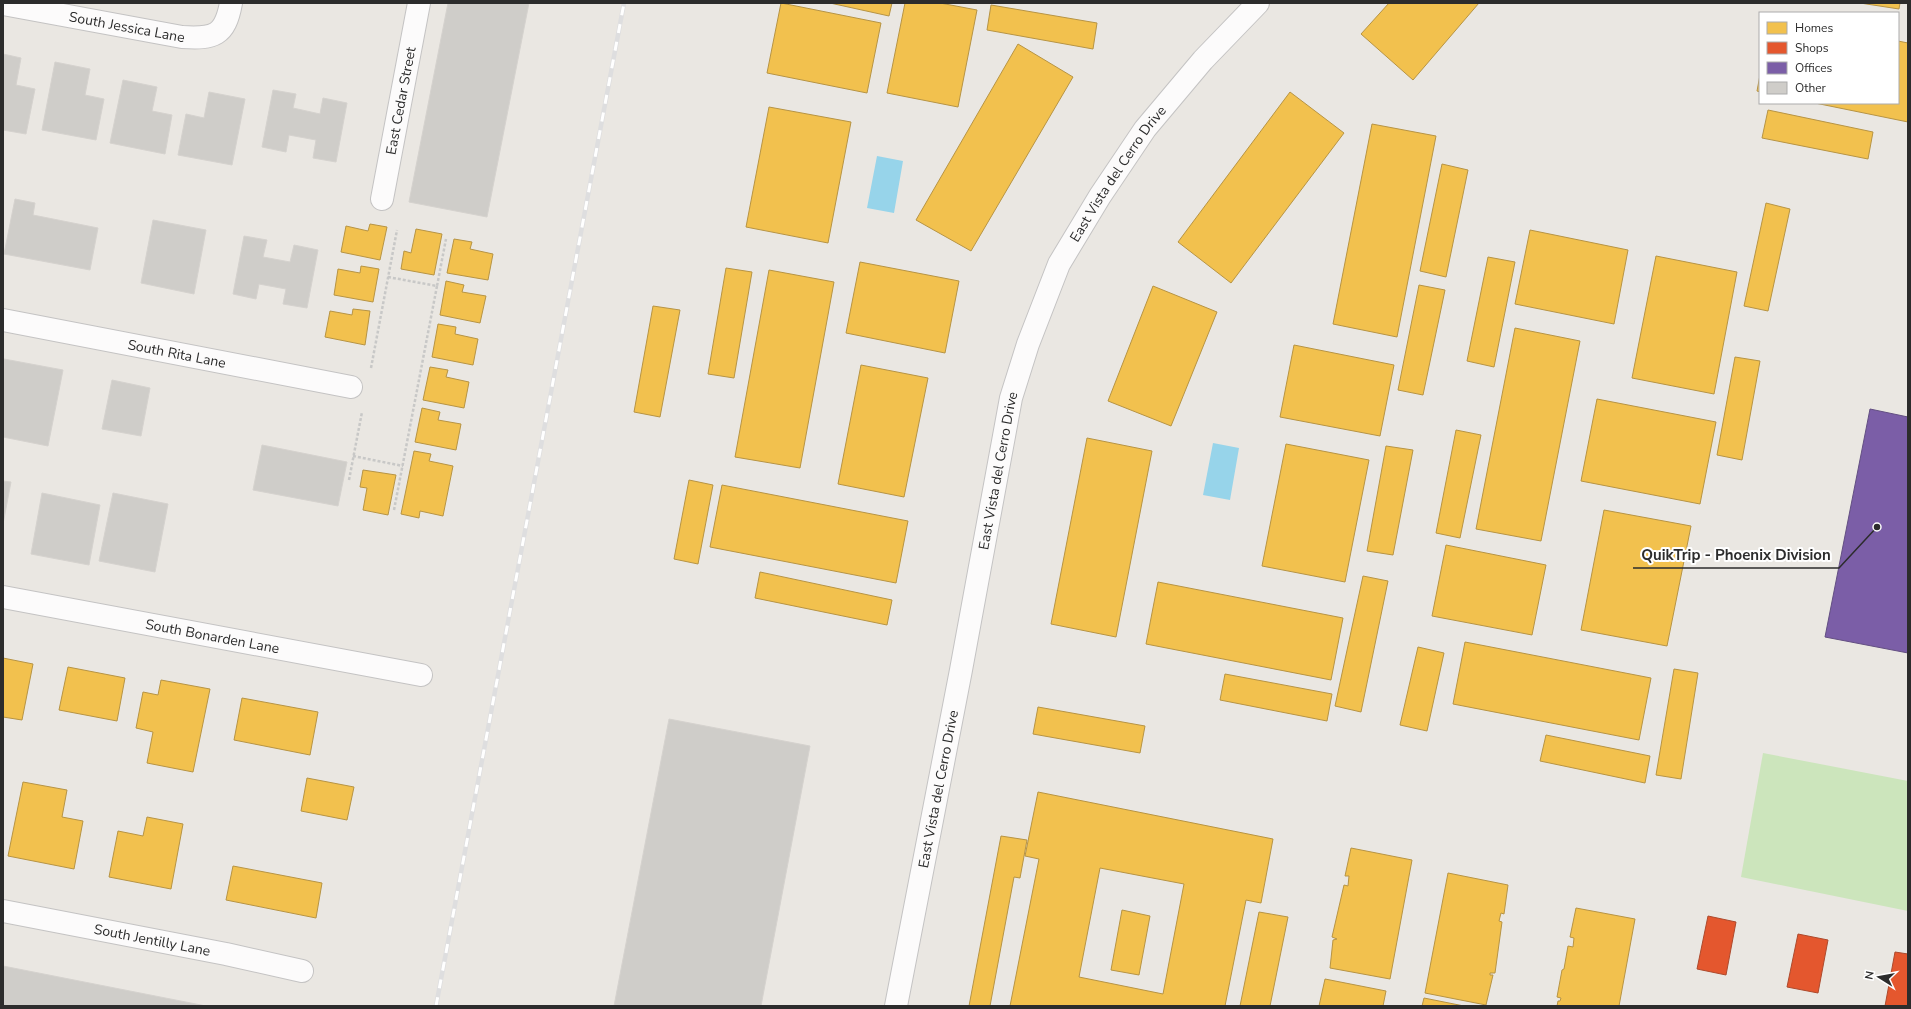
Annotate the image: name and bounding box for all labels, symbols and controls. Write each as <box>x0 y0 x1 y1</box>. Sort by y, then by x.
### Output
street label: South Jessica Lane <box>67 7 186 47</box>
legend <box>1759 12 1899 104</box>
text: Homes <box>1795 20 1833 36</box>
text: Shops <box>1795 40 1829 56</box>
street label: East Cedar Street <box>381 45 420 156</box>
text: Offices <box>1795 60 1833 76</box>
text: Other <box>1795 80 1827 96</box>
street label: East Vista del Cerro Drive <box>1065 101 1170 245</box>
street label: South Rita Lane <box>126 335 228 372</box>
street label: East Vista del Cerro Drive <box>974 389 1022 551</box>
callout: QuikTrip - Phoenix Division <box>1633 541 1839 568</box>
text: QuikTrip - Phoenix Division <box>1641 545 1831 565</box>
street label: South Bonarden Lane <box>144 614 281 658</box>
street label: East Vista del Cerro Drive <box>913 708 963 870</box>
street label: South Jentilly Lane <box>92 919 212 960</box>
north arrow <box>1859 957 1899 997</box>
text: N <box>1862 970 1878 981</box>

